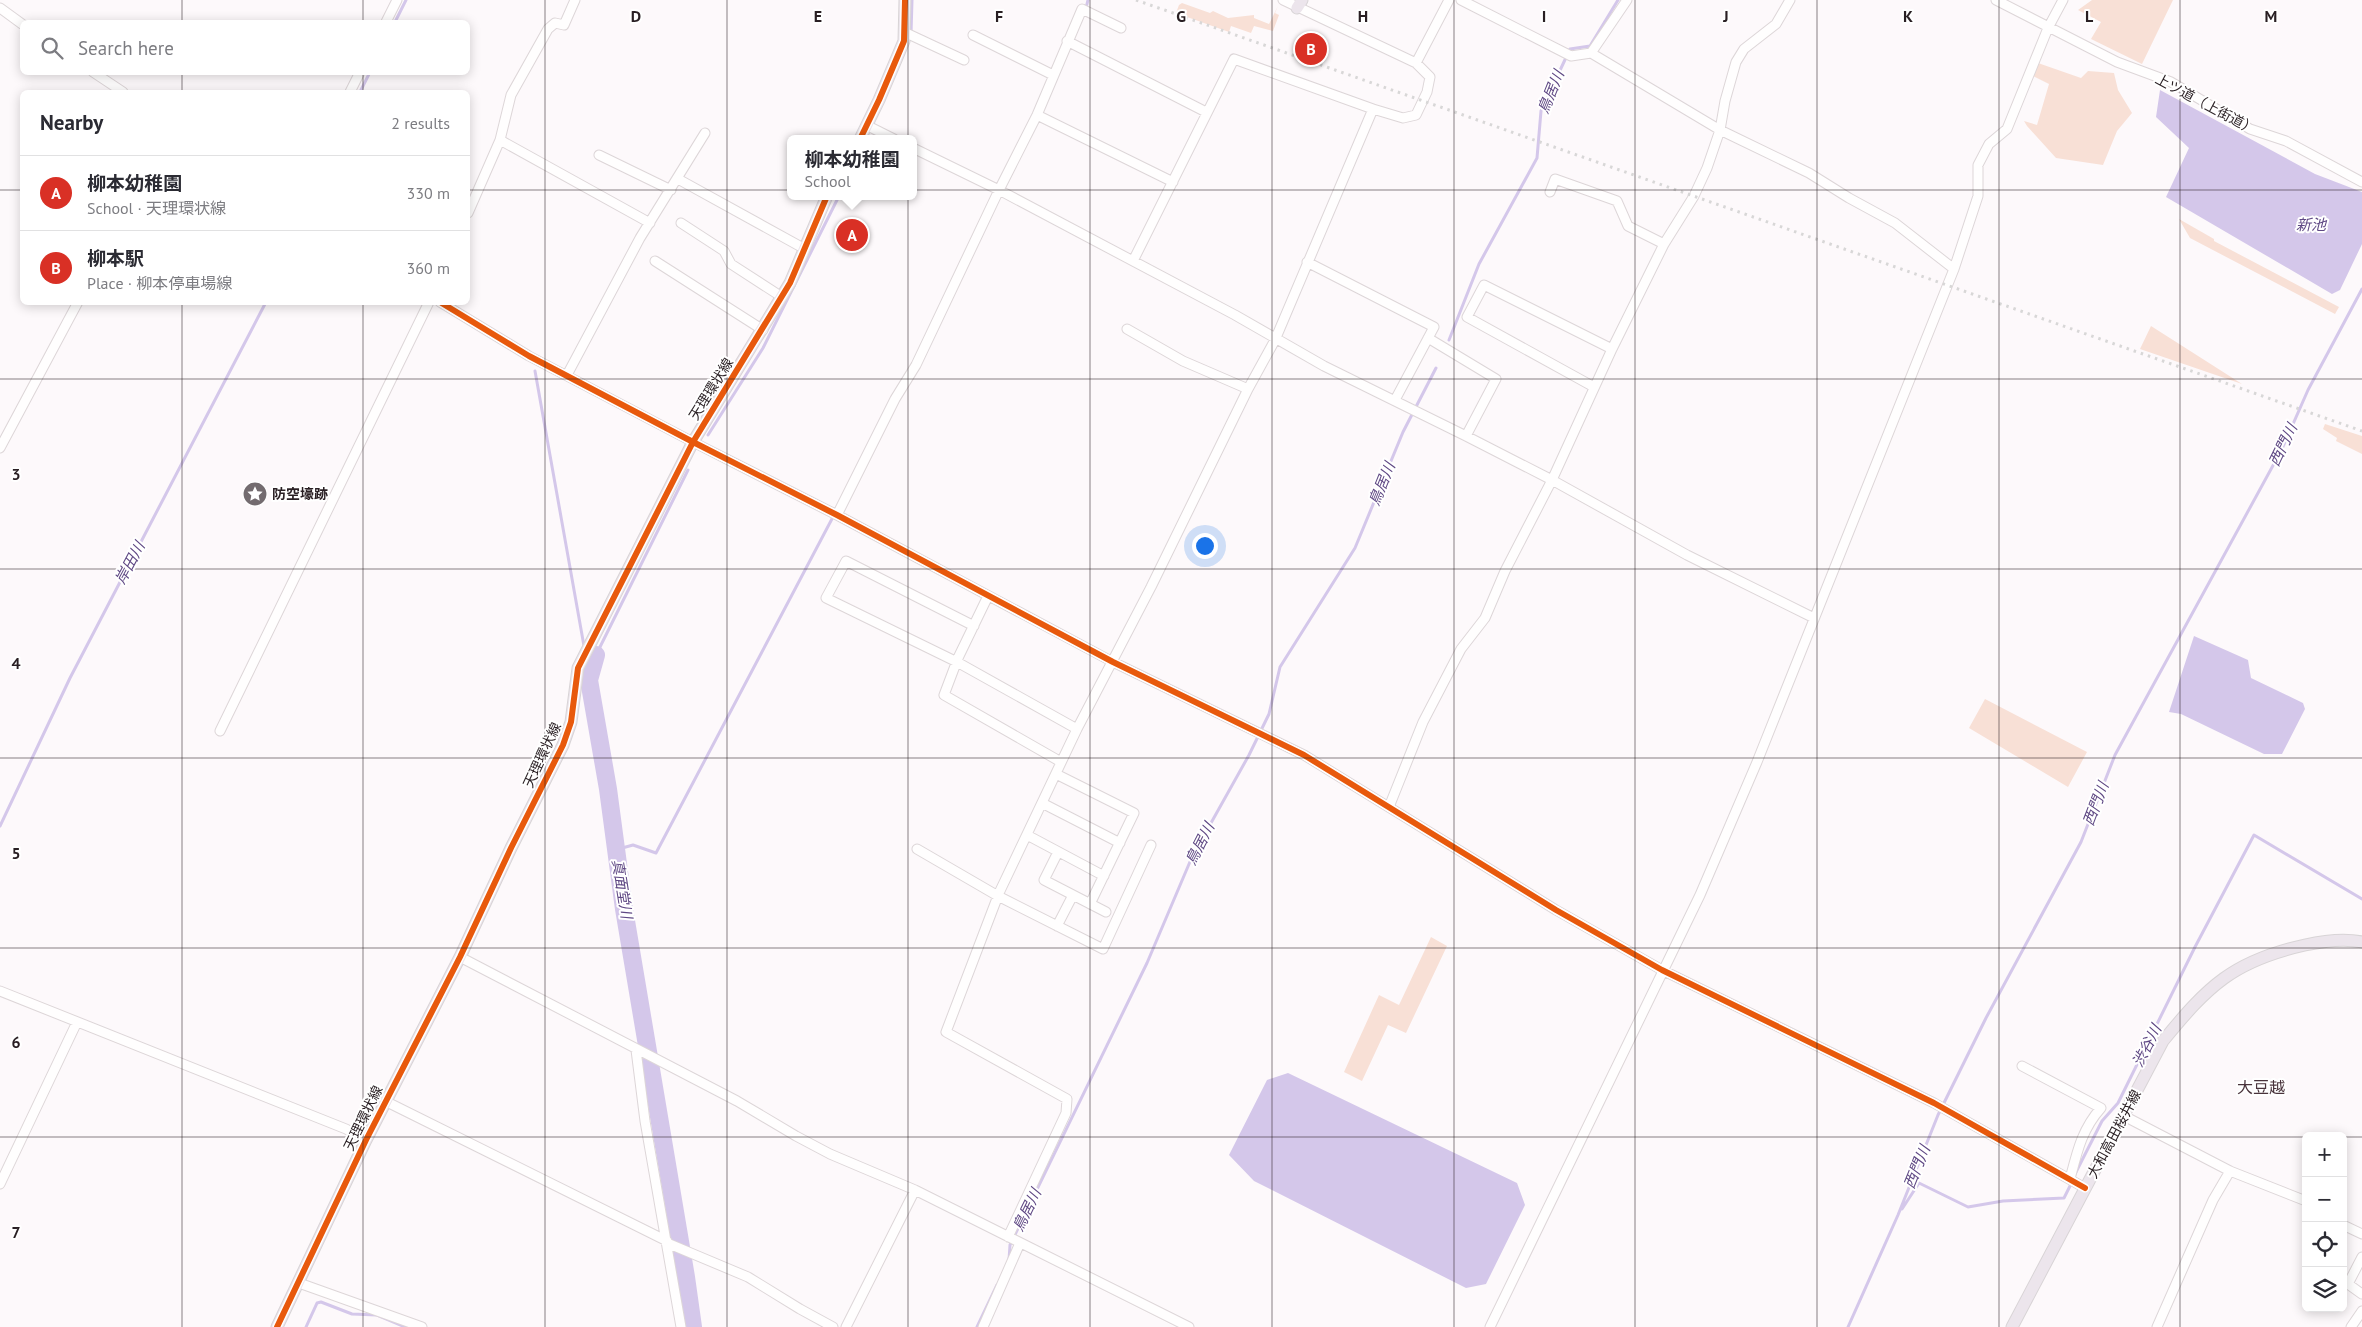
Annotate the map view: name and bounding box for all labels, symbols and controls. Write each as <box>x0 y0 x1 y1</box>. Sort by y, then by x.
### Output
text: D <box>631 6 641 26</box>
text: E <box>814 6 822 26</box>
text: F <box>995 6 1003 26</box>
text: G <box>1176 6 1186 26</box>
text: H <box>1358 6 1368 26</box>
text: I <box>1542 6 1546 26</box>
text: J <box>1722 6 1729 26</box>
text: K <box>1903 6 1913 26</box>
text: L <box>2085 6 2094 26</box>
text: M <box>2265 6 2277 26</box>
search box <box>20 20 470 75</box>
pin: B <box>1295 30 1327 68</box>
icon: search <box>38 34 66 62</box>
text: Search here <box>78 36 174 60</box>
water label: 鳥居川 <box>1533 66 1569 116</box>
street label: 上ツ道（上街道） <box>2152 70 2260 138</box>
text: Nearby <box>40 109 103 136</box>
text: 2 results <box>391 113 450 133</box>
popup <box>787 135 917 200</box>
text: 柳本幼稚園 <box>804 147 900 171</box>
text: 柳本幼稚園 <box>87 171 182 195</box>
text: School <box>804 171 851 191</box>
text: A <box>51 183 61 203</box>
text: 330 m <box>407 183 450 203</box>
text: School · 天理環状線 <box>87 198 226 218</box>
water label: 新池 <box>2296 215 2328 234</box>
pin: A <box>836 216 868 254</box>
text: 柳本駅 <box>87 246 144 270</box>
text: B <box>51 258 61 278</box>
text: 360 m <box>407 258 450 278</box>
text: Place · 柳本停車場線 <box>87 273 232 293</box>
street label: 天理環状線 <box>685 355 737 423</box>
water label: 西門川 <box>2264 419 2302 469</box>
water label: 鳥居川 <box>1364 458 1400 508</box>
text: 3 <box>11 464 21 484</box>
place icon: 防空壕跡 <box>242 481 268 507</box>
place label: 防空壕跡 <box>272 485 328 503</box>
your location <box>1192 533 1218 559</box>
water label: 岸田川 <box>111 537 149 587</box>
text: 4 <box>11 653 21 673</box>
street label: 天理環状線 <box>519 719 565 791</box>
water label: 西門川 <box>2079 778 2113 828</box>
water label: 鳥居川 <box>1181 818 1219 868</box>
text: 5 <box>11 843 21 863</box>
water label: 真面堂川 <box>608 858 637 922</box>
water label: 渋谷川 <box>2128 1020 2166 1070</box>
text: 6 <box>11 1032 21 1052</box>
district label: 大豆越 <box>2237 1077 2285 1097</box>
street label: 天理環状線 <box>340 1083 386 1153</box>
street label: 大和高田桜井線 <box>2083 1087 2145 1181</box>
map controls <box>2302 1132 2347 1312</box>
button: + <box>2302 1132 2347 1177</box>
water label: 西門川 <box>1899 1141 1935 1191</box>
button: − <box>2302 1177 2347 1222</box>
water label: 鳥居川 <box>1008 1184 1046 1234</box>
text: 7 <box>11 1222 21 1242</box>
button: locate <box>2302 1222 2347 1267</box>
button: layers <box>2302 1267 2347 1312</box>

